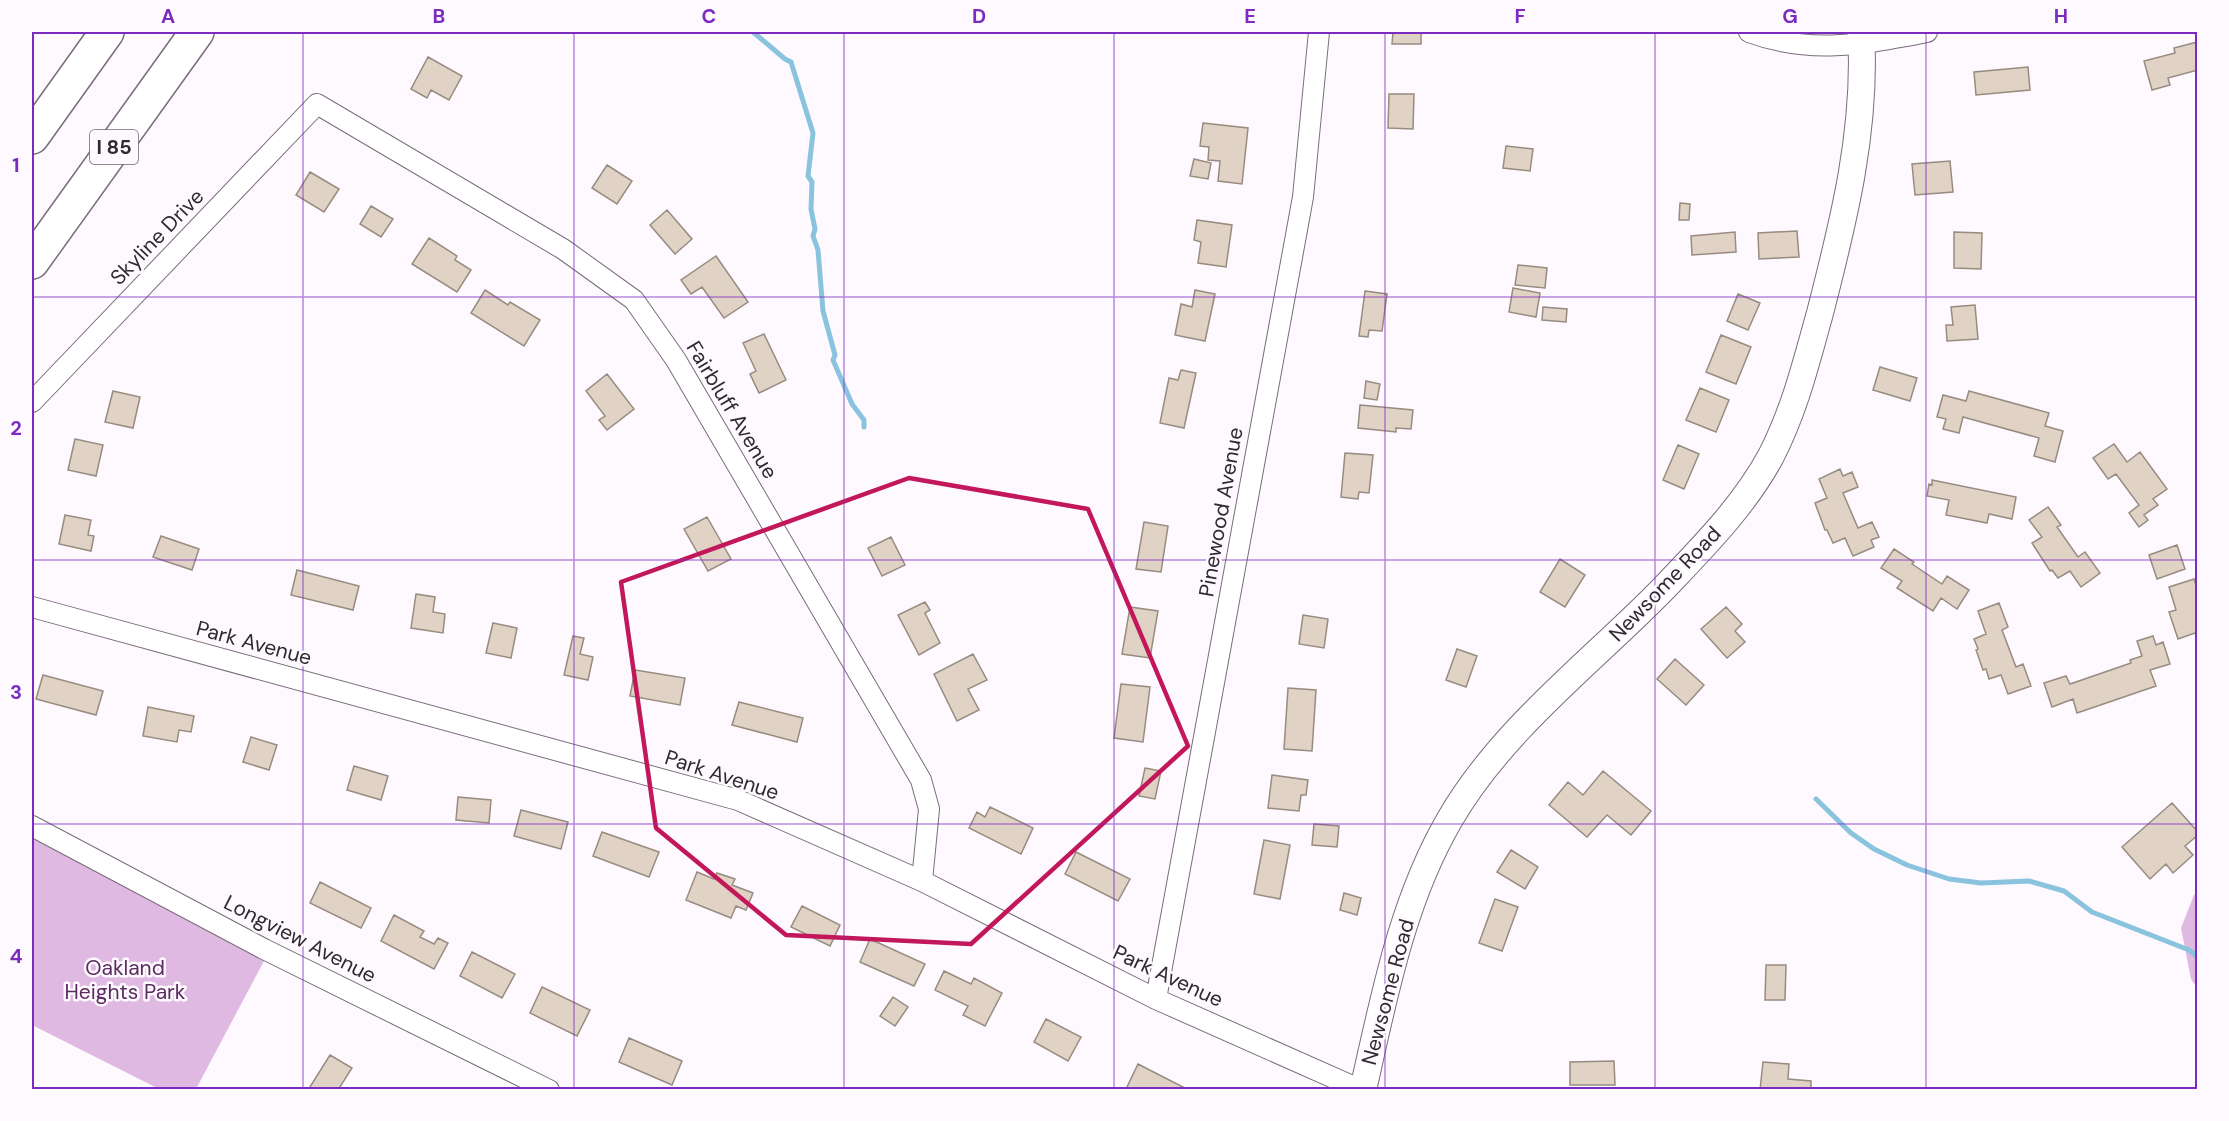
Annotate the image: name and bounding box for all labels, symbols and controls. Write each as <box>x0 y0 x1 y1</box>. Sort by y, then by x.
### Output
text: A <box>161 3 175 29</box>
text: B <box>433 3 445 29</box>
text: C <box>702 3 716 29</box>
text: D <box>972 3 986 29</box>
text: E <box>1244 3 1256 29</box>
text: F <box>1514 3 1526 29</box>
text: G <box>1782 3 1798 29</box>
text: H <box>2054 3 2068 29</box>
road number: I 85 <box>90 130 138 164</box>
text: 1 <box>12 152 20 178</box>
street label: Skyline Drive <box>104 183 210 291</box>
street label: Fairbluff Avenue <box>680 336 784 484</box>
text: 2 <box>10 415 22 441</box>
street label: Pinewood Avenue <box>1192 425 1250 599</box>
street label: Newsome Road <box>1603 520 1727 648</box>
street label: Park Avenue <box>193 614 315 672</box>
text: 3 <box>10 679 22 705</box>
street label: Park Avenue <box>661 743 783 807</box>
street label: Longview Avenue <box>219 889 381 990</box>
street label: Newsome Road <box>1355 916 1421 1068</box>
street label: Park Avenue <box>1108 938 1228 1014</box>
text: 4 <box>10 943 23 969</box>
park label: Oakland Heights Park <box>65 954 186 1006</box>

